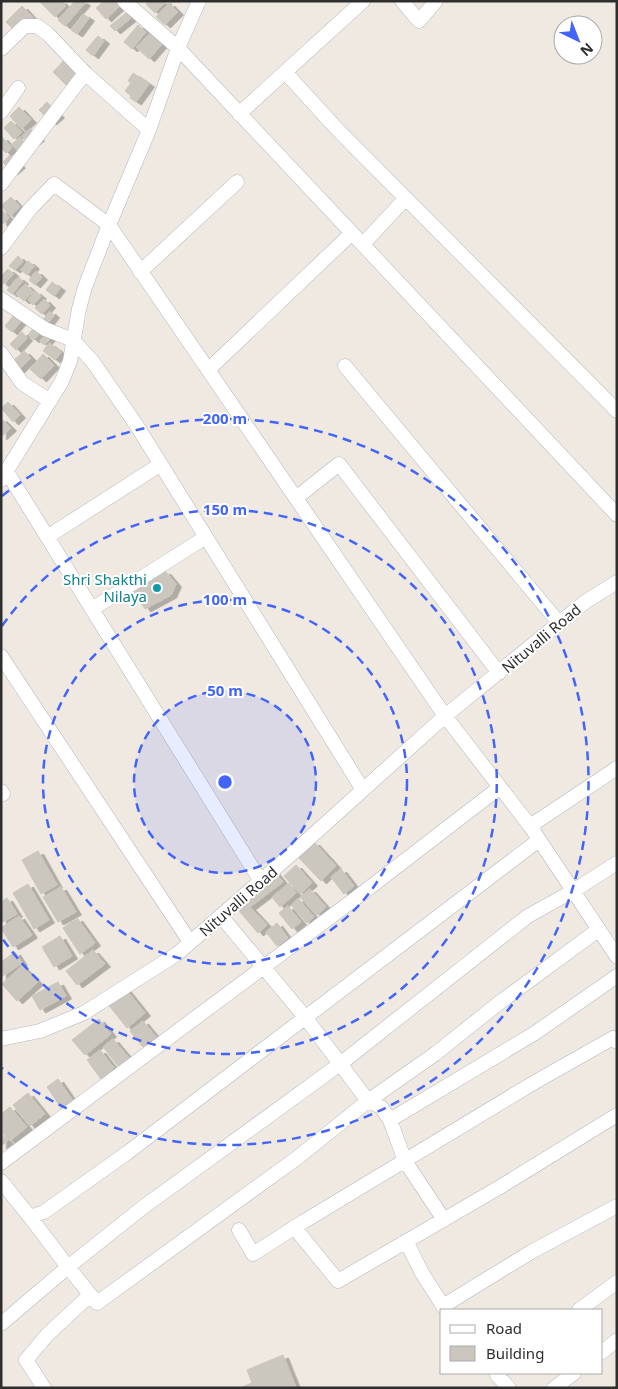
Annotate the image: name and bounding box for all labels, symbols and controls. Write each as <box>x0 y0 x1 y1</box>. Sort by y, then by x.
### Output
north arrow <box>553 15 603 65</box>
text: N <box>577 39 598 61</box>
text: 200 m <box>203 408 247 428</box>
text: 150 m <box>203 499 247 519</box>
place label: Shri Shakthi Nilaya <box>63 569 147 606</box>
marker: Shri Shakthi Nilaya <box>151 582 163 594</box>
text: 100 m <box>203 589 247 609</box>
street label: Nituvalli Road <box>497 599 585 677</box>
text: 50 m <box>207 680 243 700</box>
centre of rings <box>216 773 234 791</box>
street label: Nituvalli Road <box>195 861 281 941</box>
legend <box>440 1309 603 1374</box>
text: Road <box>486 1318 522 1338</box>
text: Building <box>486 1343 544 1363</box>

